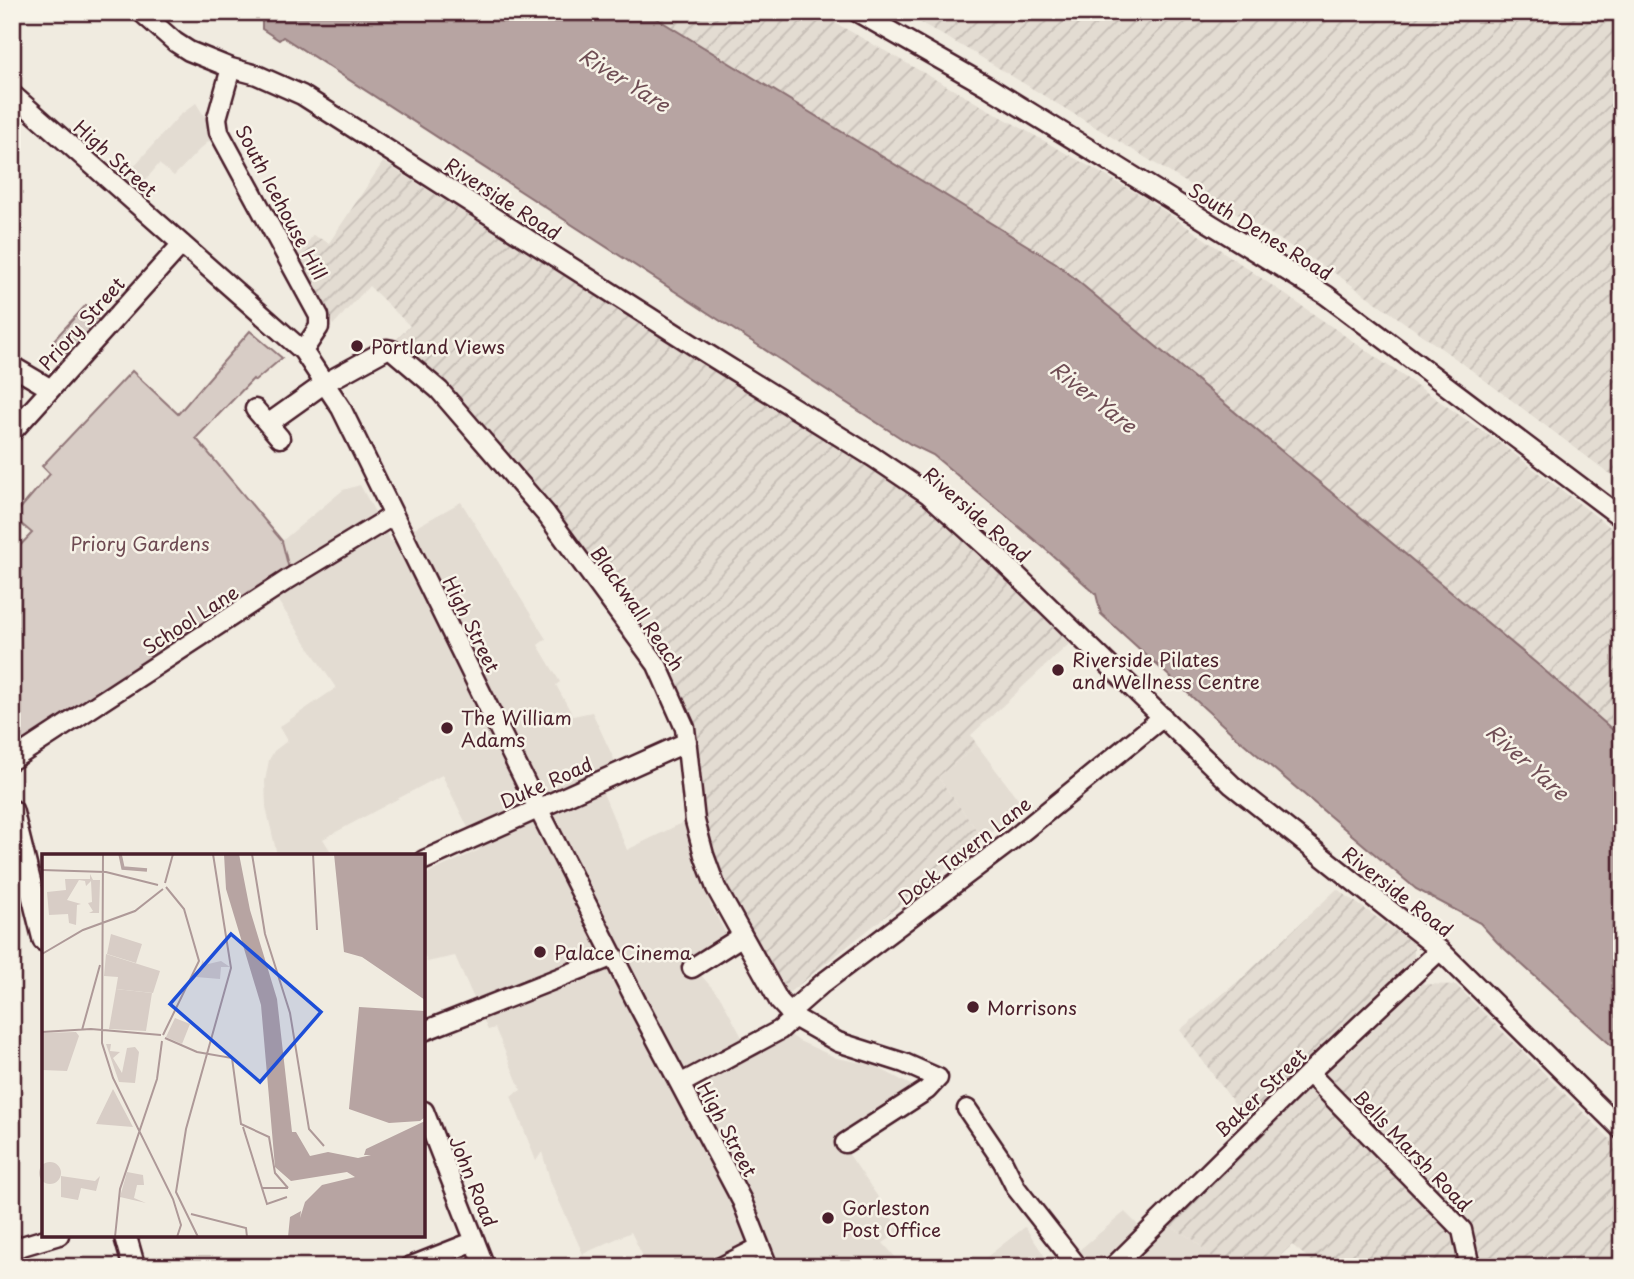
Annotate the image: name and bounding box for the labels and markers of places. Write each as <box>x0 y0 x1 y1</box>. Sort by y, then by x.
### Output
place label: Portland Views <box>371 332 505 360</box>
marker: Portland Views <box>349 338 365 354</box>
place label: Riverside Pilates and Wellness Centre <box>1072 645 1260 695</box>
marker: Riverside Pilates and Wellness Centre <box>1050 662 1066 678</box>
place label: The William Adams <box>461 703 572 753</box>
marker: The William Adams <box>439 720 455 736</box>
place label: Palace Cinema <box>554 938 692 966</box>
marker: Palace Cinema <box>532 944 548 960</box>
place label: Morrisons <box>987 993 1077 1021</box>
marker: Morrisons <box>965 999 981 1015</box>
place label: Gorleston Post Office <box>842 1193 941 1243</box>
marker: Gorleston Post Office <box>820 1210 836 1226</box>

